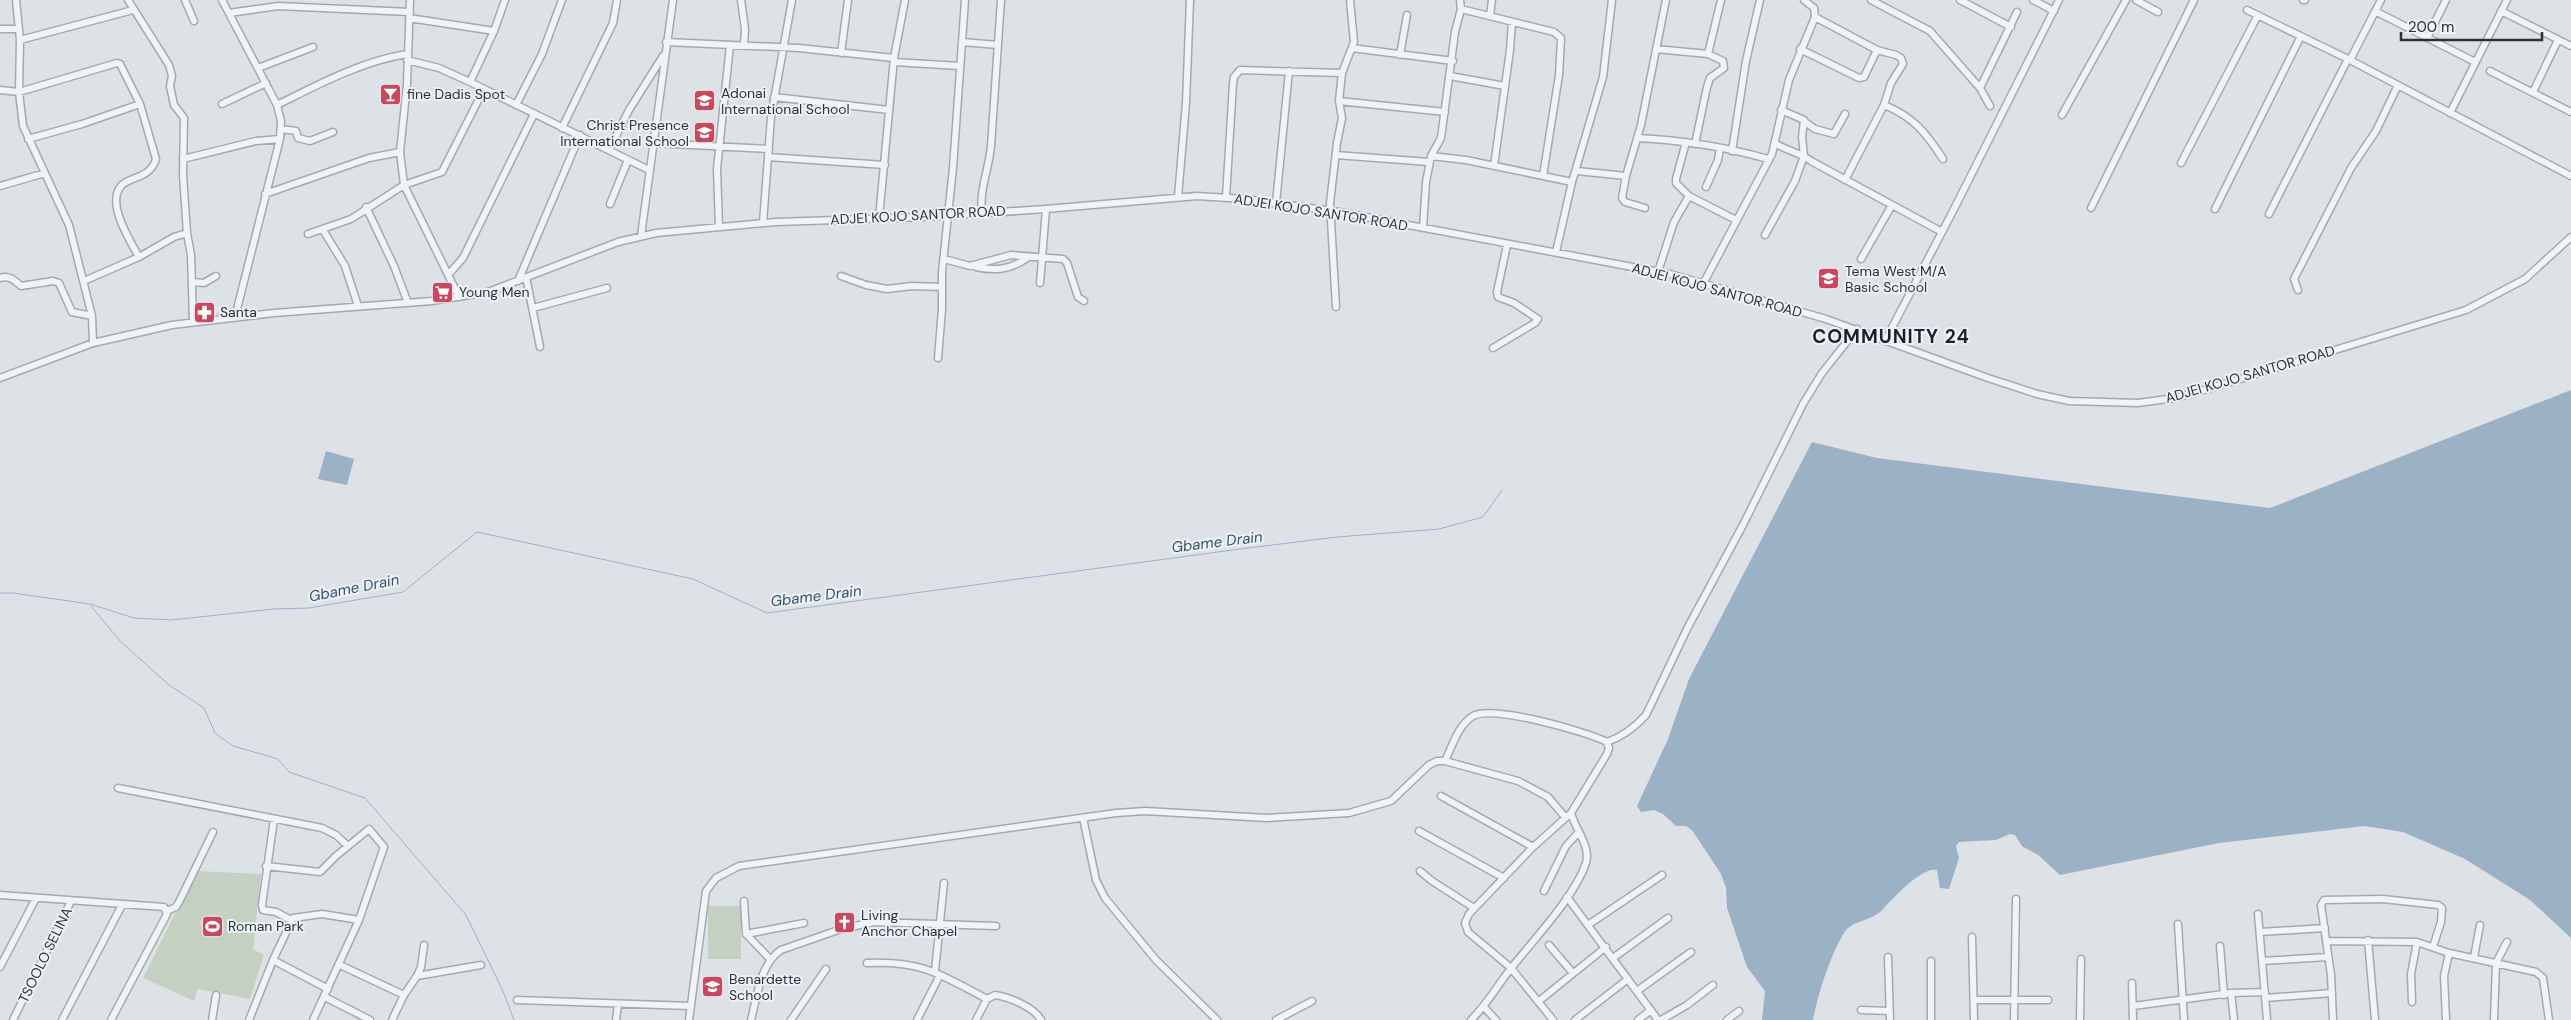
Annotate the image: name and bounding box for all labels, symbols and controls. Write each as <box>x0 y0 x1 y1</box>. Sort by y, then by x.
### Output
scale bar <box>2401 10 2542 42</box>
text: 200 m <box>2408 17 2454 37</box>
bar icon: fine Dadis Spot <box>379 82 403 106</box>
place label: Adonai International School <box>721 84 850 118</box>
place label: fine Dadis Spot <box>407 85 505 103</box>
school or university icon: Adonai International School <box>693 89 717 113</box>
place label: Christ Presence International School <box>560 116 689 150</box>
school or university icon: Christ Presence International School <box>693 121 717 145</box>
street label: ADJEI KOJO SANTOR ROAD <box>1233 189 1409 235</box>
street label: ADJEI KOJO SANTOR ROAD <box>830 201 1006 229</box>
street label: ADJEI KOJO SANTOR ROAD <box>1630 259 1804 321</box>
place label: Tema West M/A Basic School <box>1845 262 1947 296</box>
school or university icon: Tema West M/A Basic School <box>1817 267 1841 291</box>
supermarket icon: Young Men <box>431 280 455 304</box>
place label: Young Men <box>459 283 530 301</box>
pharmacy icon: Santa <box>192 300 216 324</box>
place label: Santa <box>220 303 257 321</box>
district label: COMMUNITY 24 <box>1812 324 1970 349</box>
street label: ADJEI KOJO SANTOR ROAD <box>2163 341 2337 407</box>
water label: Gbame Drain <box>1170 526 1264 558</box>
water label: Gbame Drain <box>307 569 401 607</box>
water label: Gbame Drain <box>769 580 863 612</box>
street label: TSOOLO SELINA <box>14 904 76 1006</box>
place label: Living Anchor Chapel <box>861 906 957 940</box>
church icon: Living Anchor Chapel <box>833 911 857 935</box>
sports icon: Roman Park <box>200 914 224 938</box>
place label: Roman Park <box>228 917 304 935</box>
place label: Benardette School <box>729 970 801 1004</box>
school or university icon: Benardette School <box>701 975 725 999</box>

